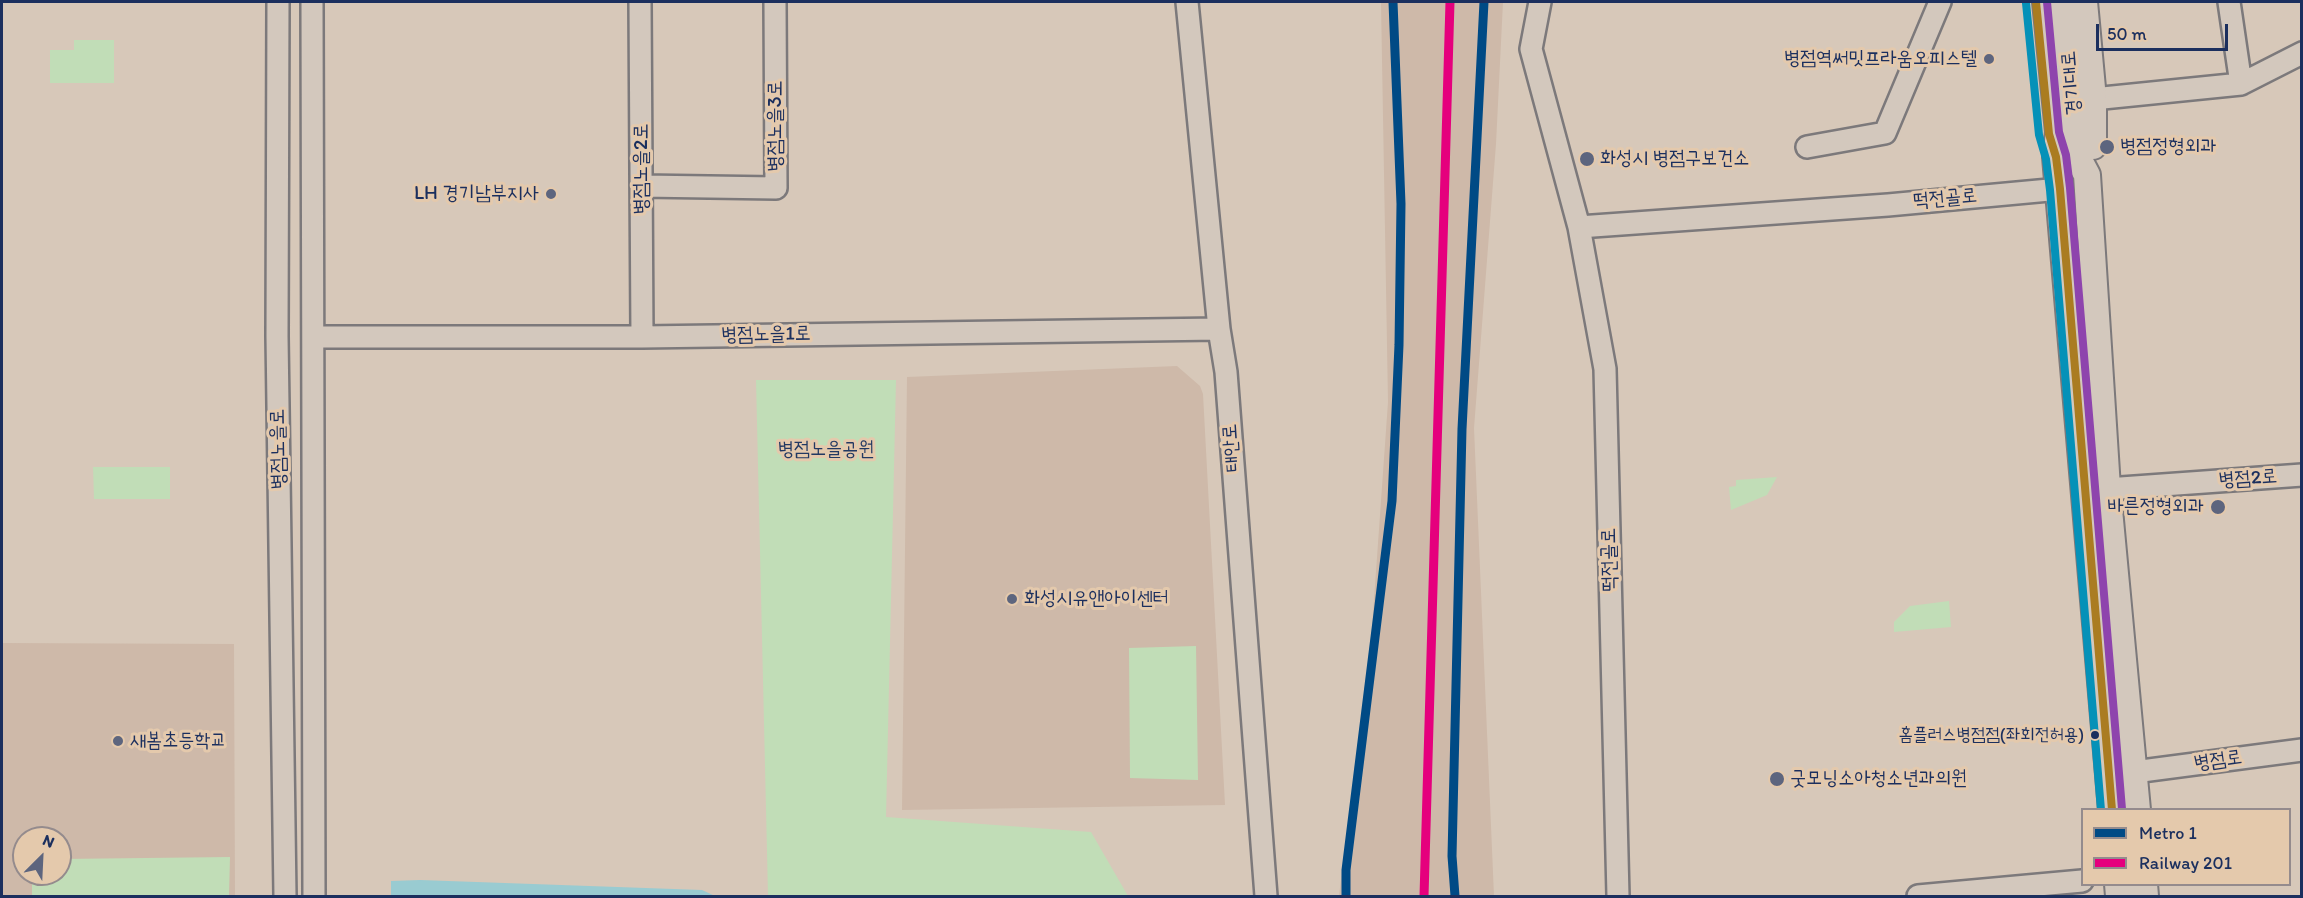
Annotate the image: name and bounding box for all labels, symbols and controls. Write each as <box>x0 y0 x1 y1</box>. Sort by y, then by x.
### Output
scale bar <box>2099 12 2231 50</box>
text: 50 m <box>2107 23 2147 45</box>
place label: 병점역써밋프라움오피스텔 <box>1784 47 1977 71</box>
street label: 경기대로 <box>2057 50 2087 116</box>
marker: 병점역써밋프라움오피스텔 <box>1982 52 1996 66</box>
street label: 병점노을3로 <box>764 80 788 172</box>
street label: 병점노을2로 <box>630 124 654 214</box>
place label: 병점정형외과 <box>2120 135 2217 159</box>
marker: 병점정형외과 <box>2098 138 2116 156</box>
place label: 화성시 병점구보건소 <box>1600 147 1749 171</box>
marker: 화성시 병점구보건소 <box>1578 150 1596 168</box>
place label: LH 경기남부지사 <box>414 182 539 206</box>
street label: 떡전골로 <box>1912 184 1978 214</box>
marker: LH 경기남부지사 <box>544 187 558 201</box>
street label: 병점노을1로 <box>721 322 811 348</box>
street label: 병점노을로 <box>266 409 292 489</box>
street label: 태안로 <box>1218 423 1246 473</box>
park label: 병점노을공원 <box>778 438 874 462</box>
street label: 병점2로 <box>2218 465 2278 493</box>
place label: 바른정형외과 <box>2107 495 2204 519</box>
marker: 바른정형외과 <box>2209 498 2227 516</box>
street label: 떡전골로 <box>1597 528 1623 592</box>
place label: 화성시유앤아이센터 <box>1024 587 1169 611</box>
marker: 화성시유앤아이센터 <box>1005 592 1019 606</box>
place label: 홈플러스병점점(좌회전허용) <box>1898 724 2084 746</box>
place label: 새봄초등학교 <box>130 729 227 753</box>
marker: 홈플러스병점점(좌회전허용) <box>2089 729 2101 741</box>
marker: 새봄초등학교 <box>111 734 125 748</box>
street label: 병점로 <box>2192 746 2244 776</box>
place label: 굿모닝소아청소년과의원 <box>1790 767 1967 791</box>
marker: 굿모닝소아청소년과의원 <box>1768 770 1786 788</box>
legend <box>2081 808 2291 886</box>
text: Metro 1 <box>2139 822 2197 844</box>
north arrow <box>12 826 72 886</box>
text: N <box>40 830 58 852</box>
text: Railway 201 <box>2139 852 2232 874</box>

